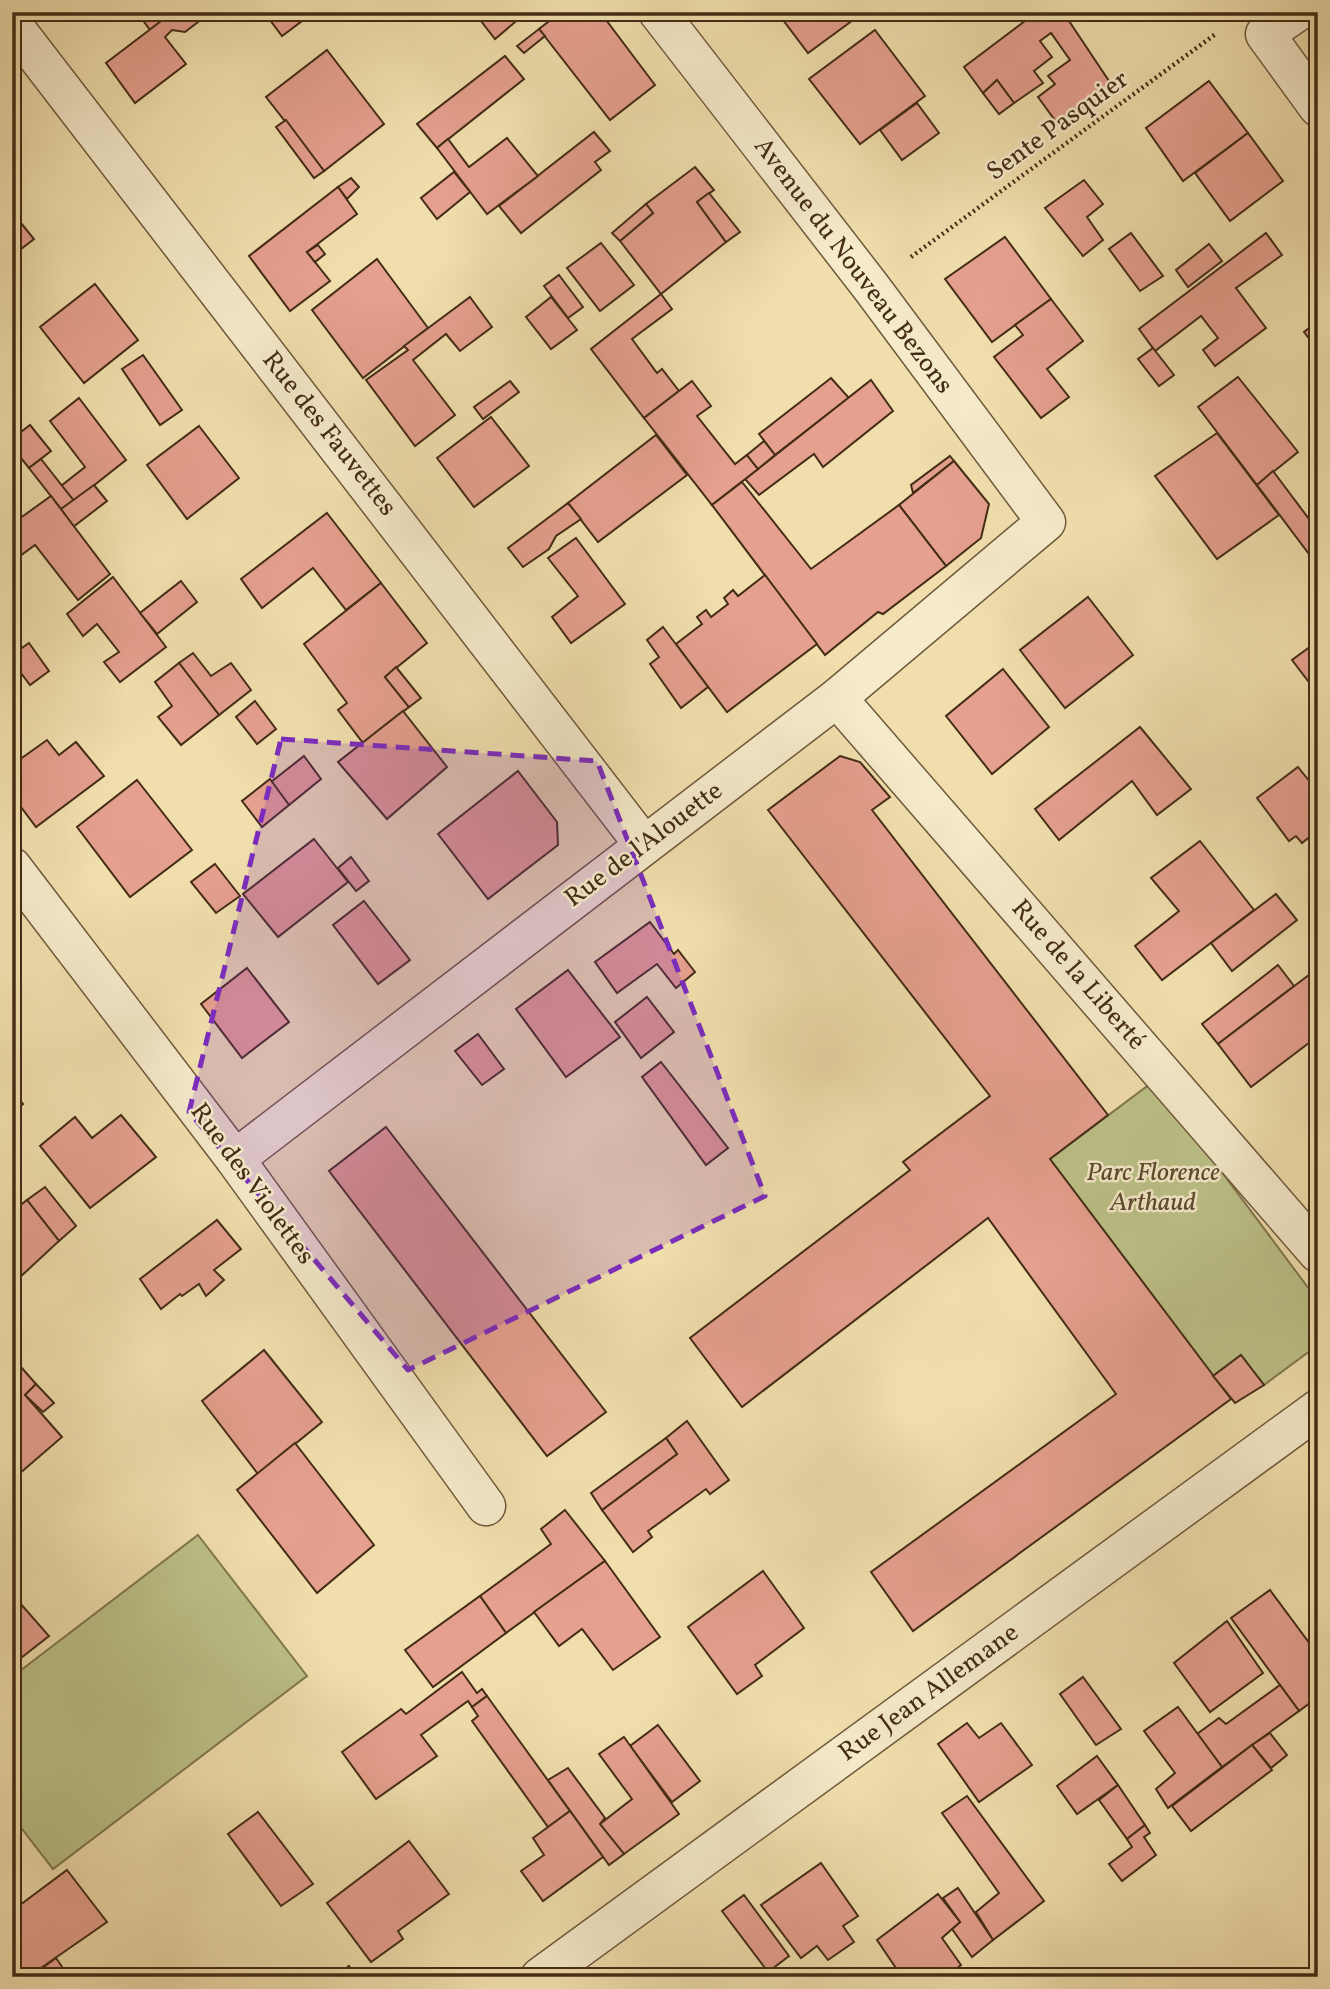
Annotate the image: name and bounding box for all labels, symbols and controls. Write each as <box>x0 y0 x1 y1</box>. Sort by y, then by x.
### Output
street label: Sente Pasquier <box>980 62 1136 190</box>
street label: Avenue du Nouveau Bezons <box>745 130 961 402</box>
street label: Rue des Fauvettes <box>253 344 405 524</box>
street label: Rue de l'Alouette <box>558 774 730 916</box>
street label: Rue de la Liberté <box>1002 892 1154 1058</box>
street label: Rue des Violettes <box>181 1096 323 1272</box>
park label: Parc Florence Arthaud <box>1086 1155 1220 1221</box>
street label: Rue Jean Allemane <box>832 1615 1026 1771</box>

